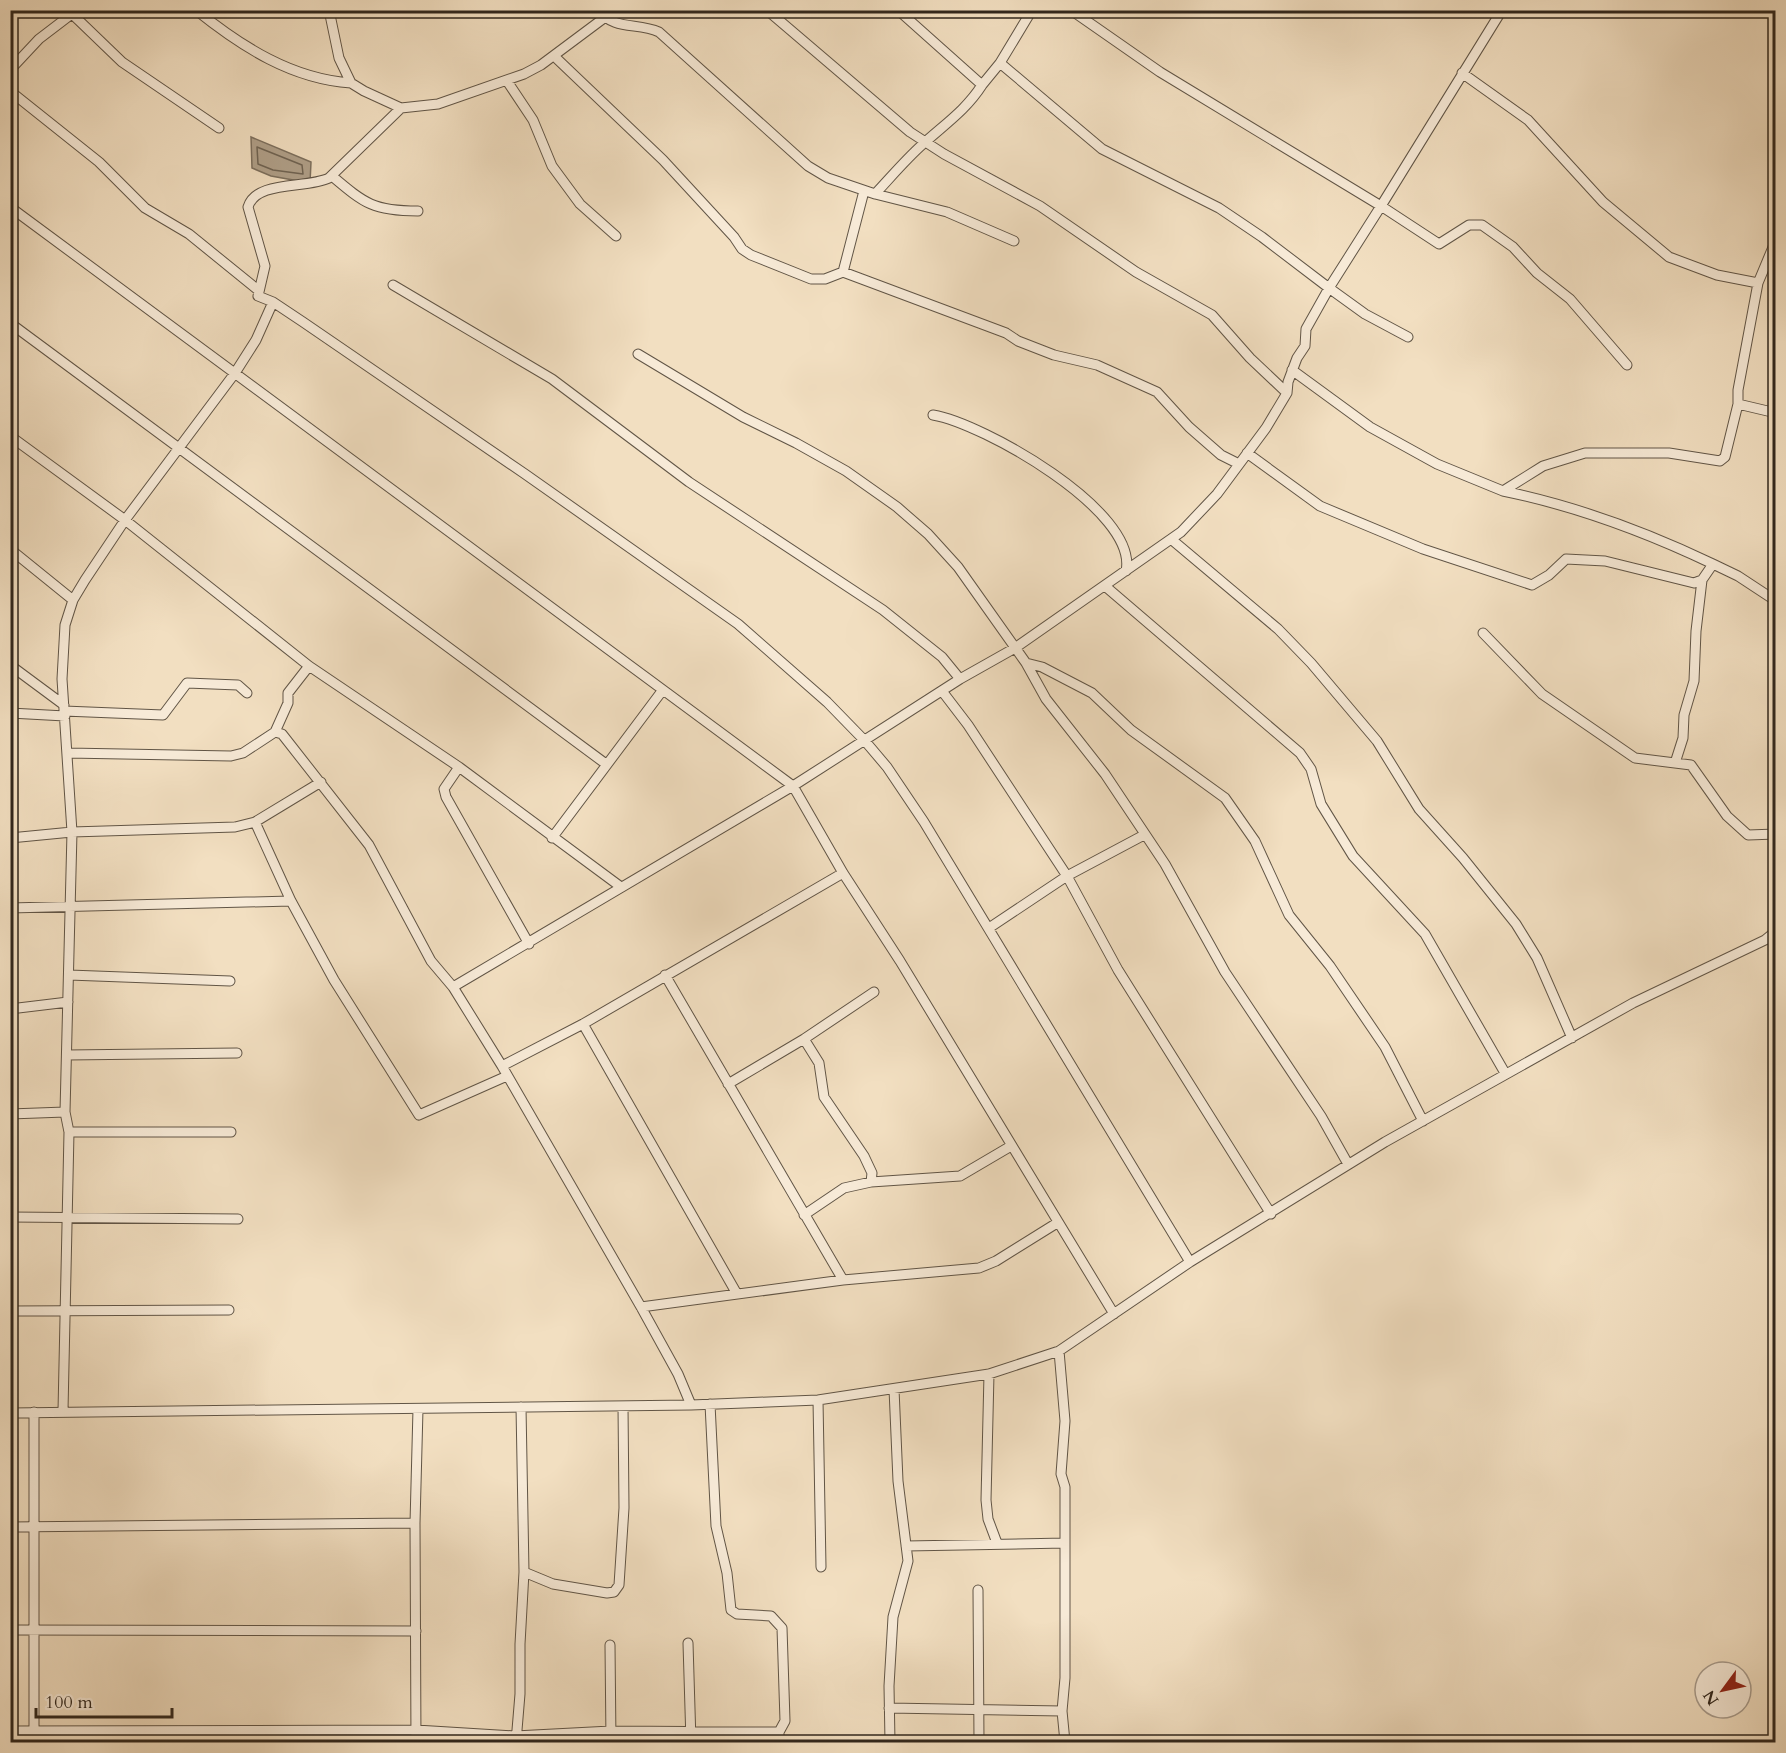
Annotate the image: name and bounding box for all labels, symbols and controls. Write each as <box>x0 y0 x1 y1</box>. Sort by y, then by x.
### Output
north arrow <box>1693 1660 1753 1720</box>
scale bar <box>36 1681 172 1719</box>
text: N <box>1698 1686 1724 1709</box>
text: 100 m <box>45 1690 93 1715</box>

